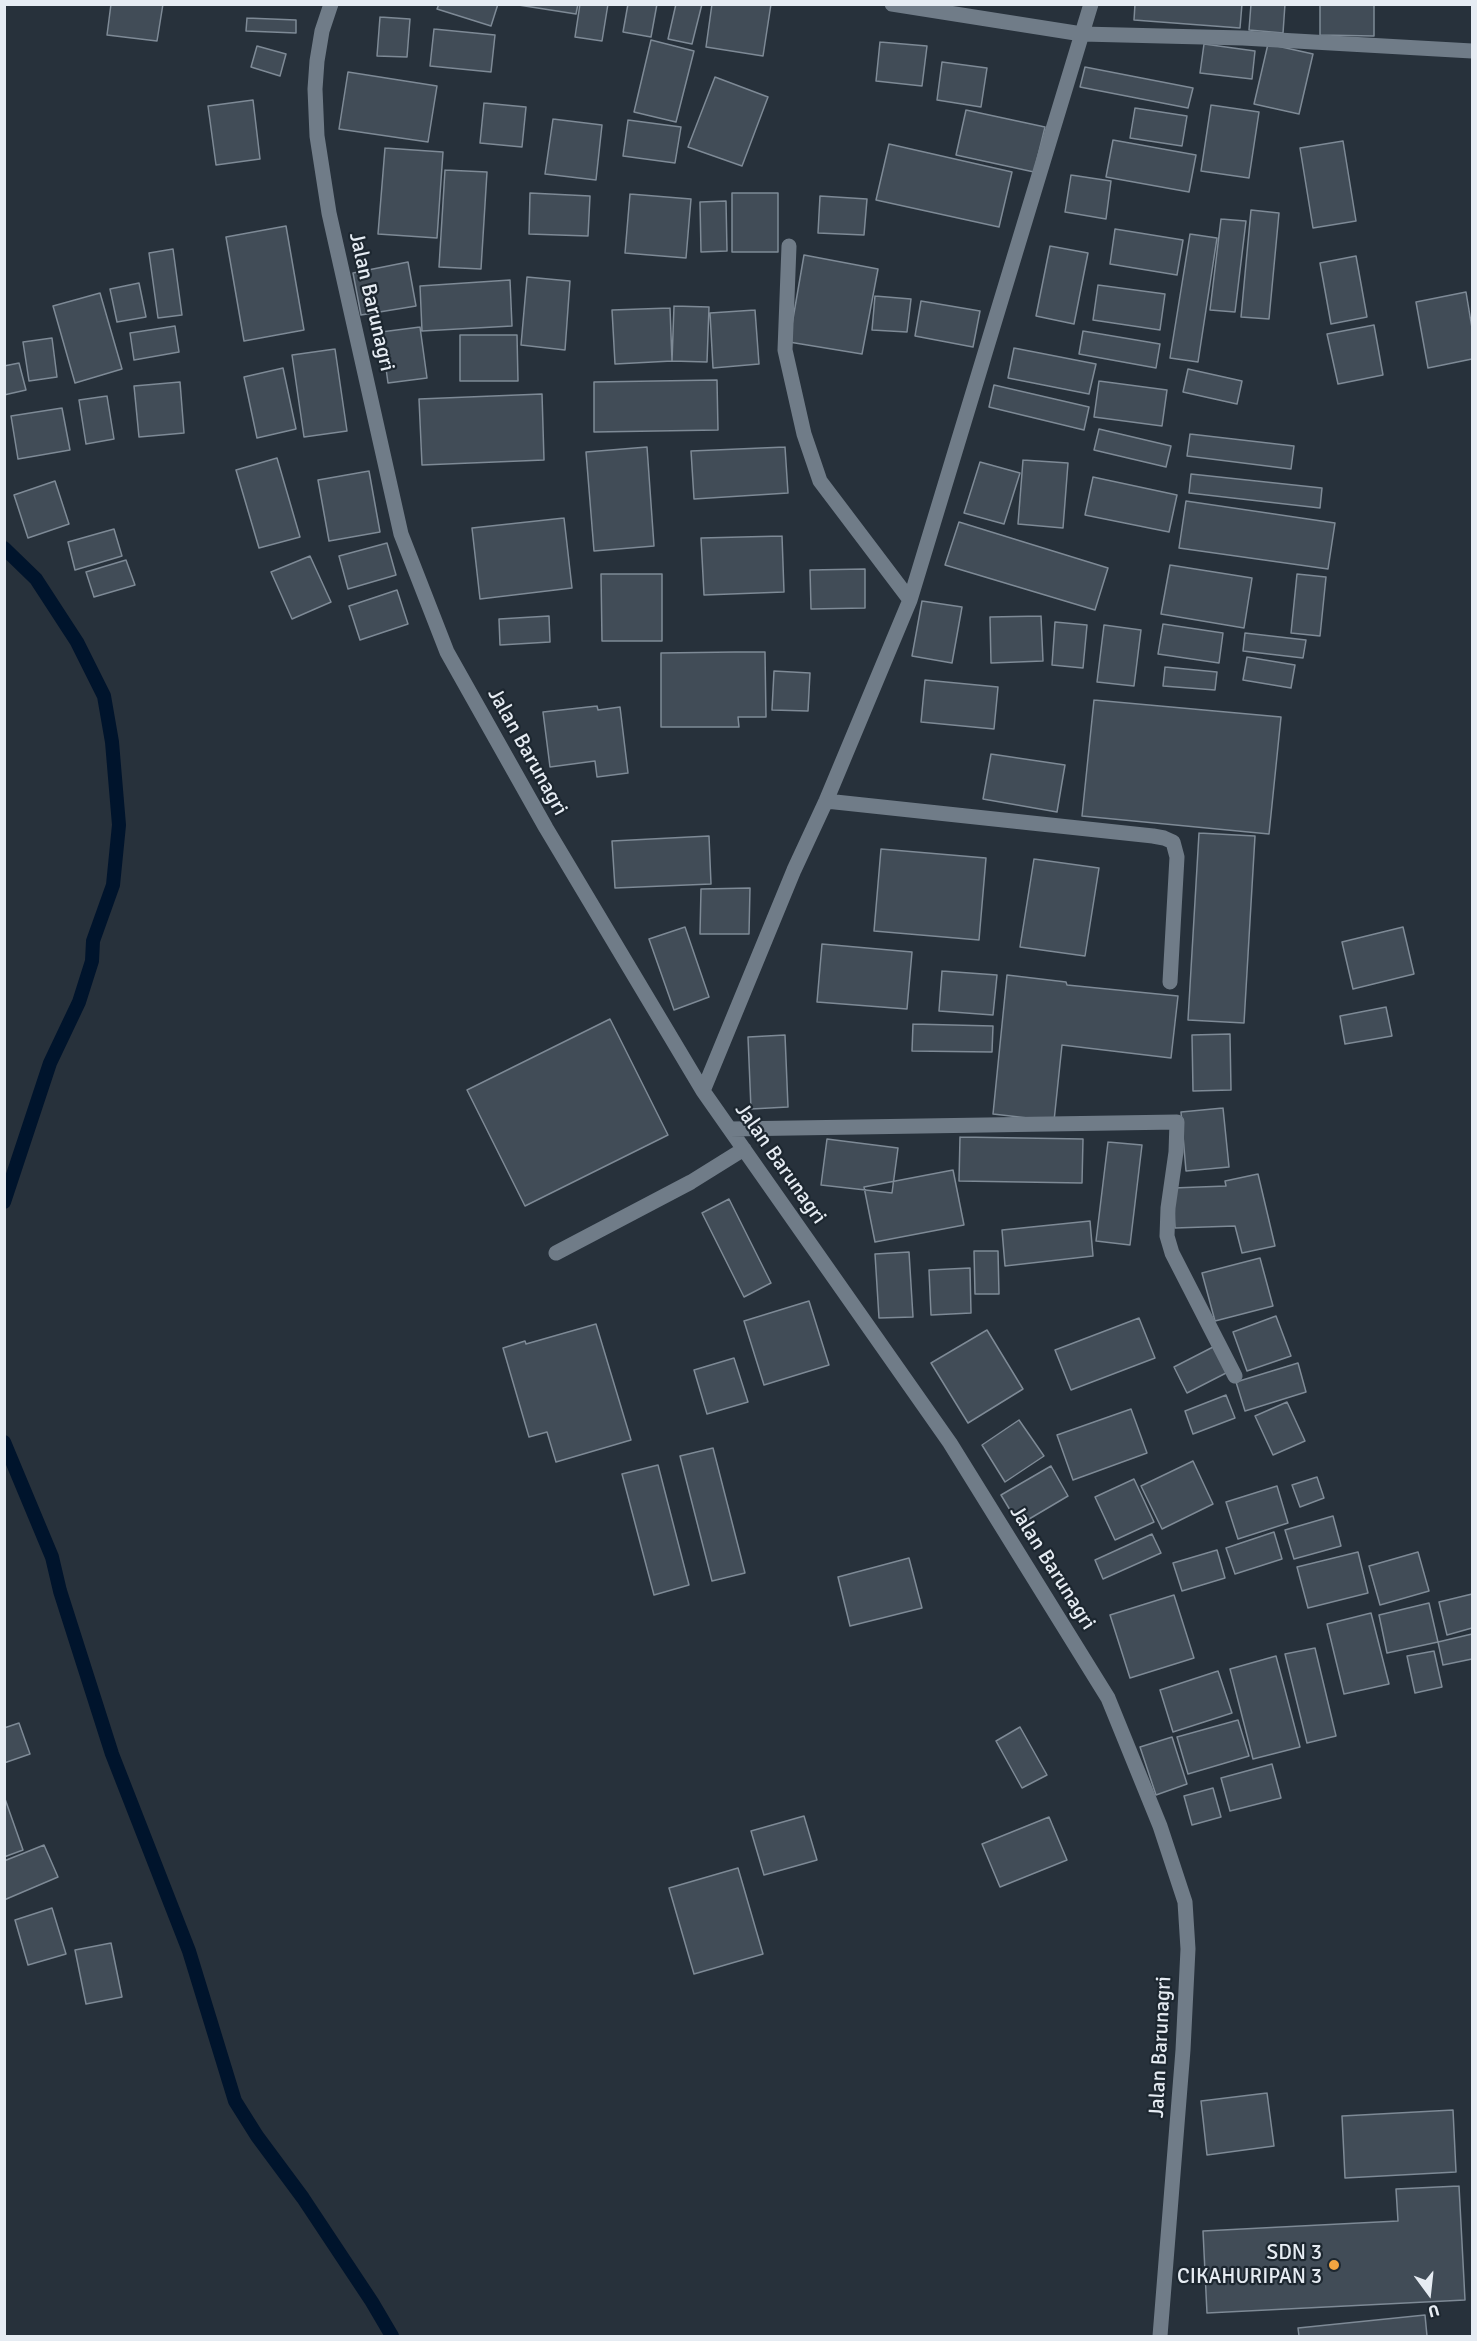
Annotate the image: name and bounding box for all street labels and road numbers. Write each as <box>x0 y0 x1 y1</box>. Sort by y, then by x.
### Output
street label: Jalan Barunagri <box>343 230 399 374</box>
street label: Jalan Barunagri <box>482 684 572 820</box>
street label: Jalan Barunagri <box>729 1099 831 1229</box>
street label: Jalan Barunagri <box>1004 1501 1100 1635</box>
street label: Jalan Barunagri <box>1145 1975 1177 2119</box>

